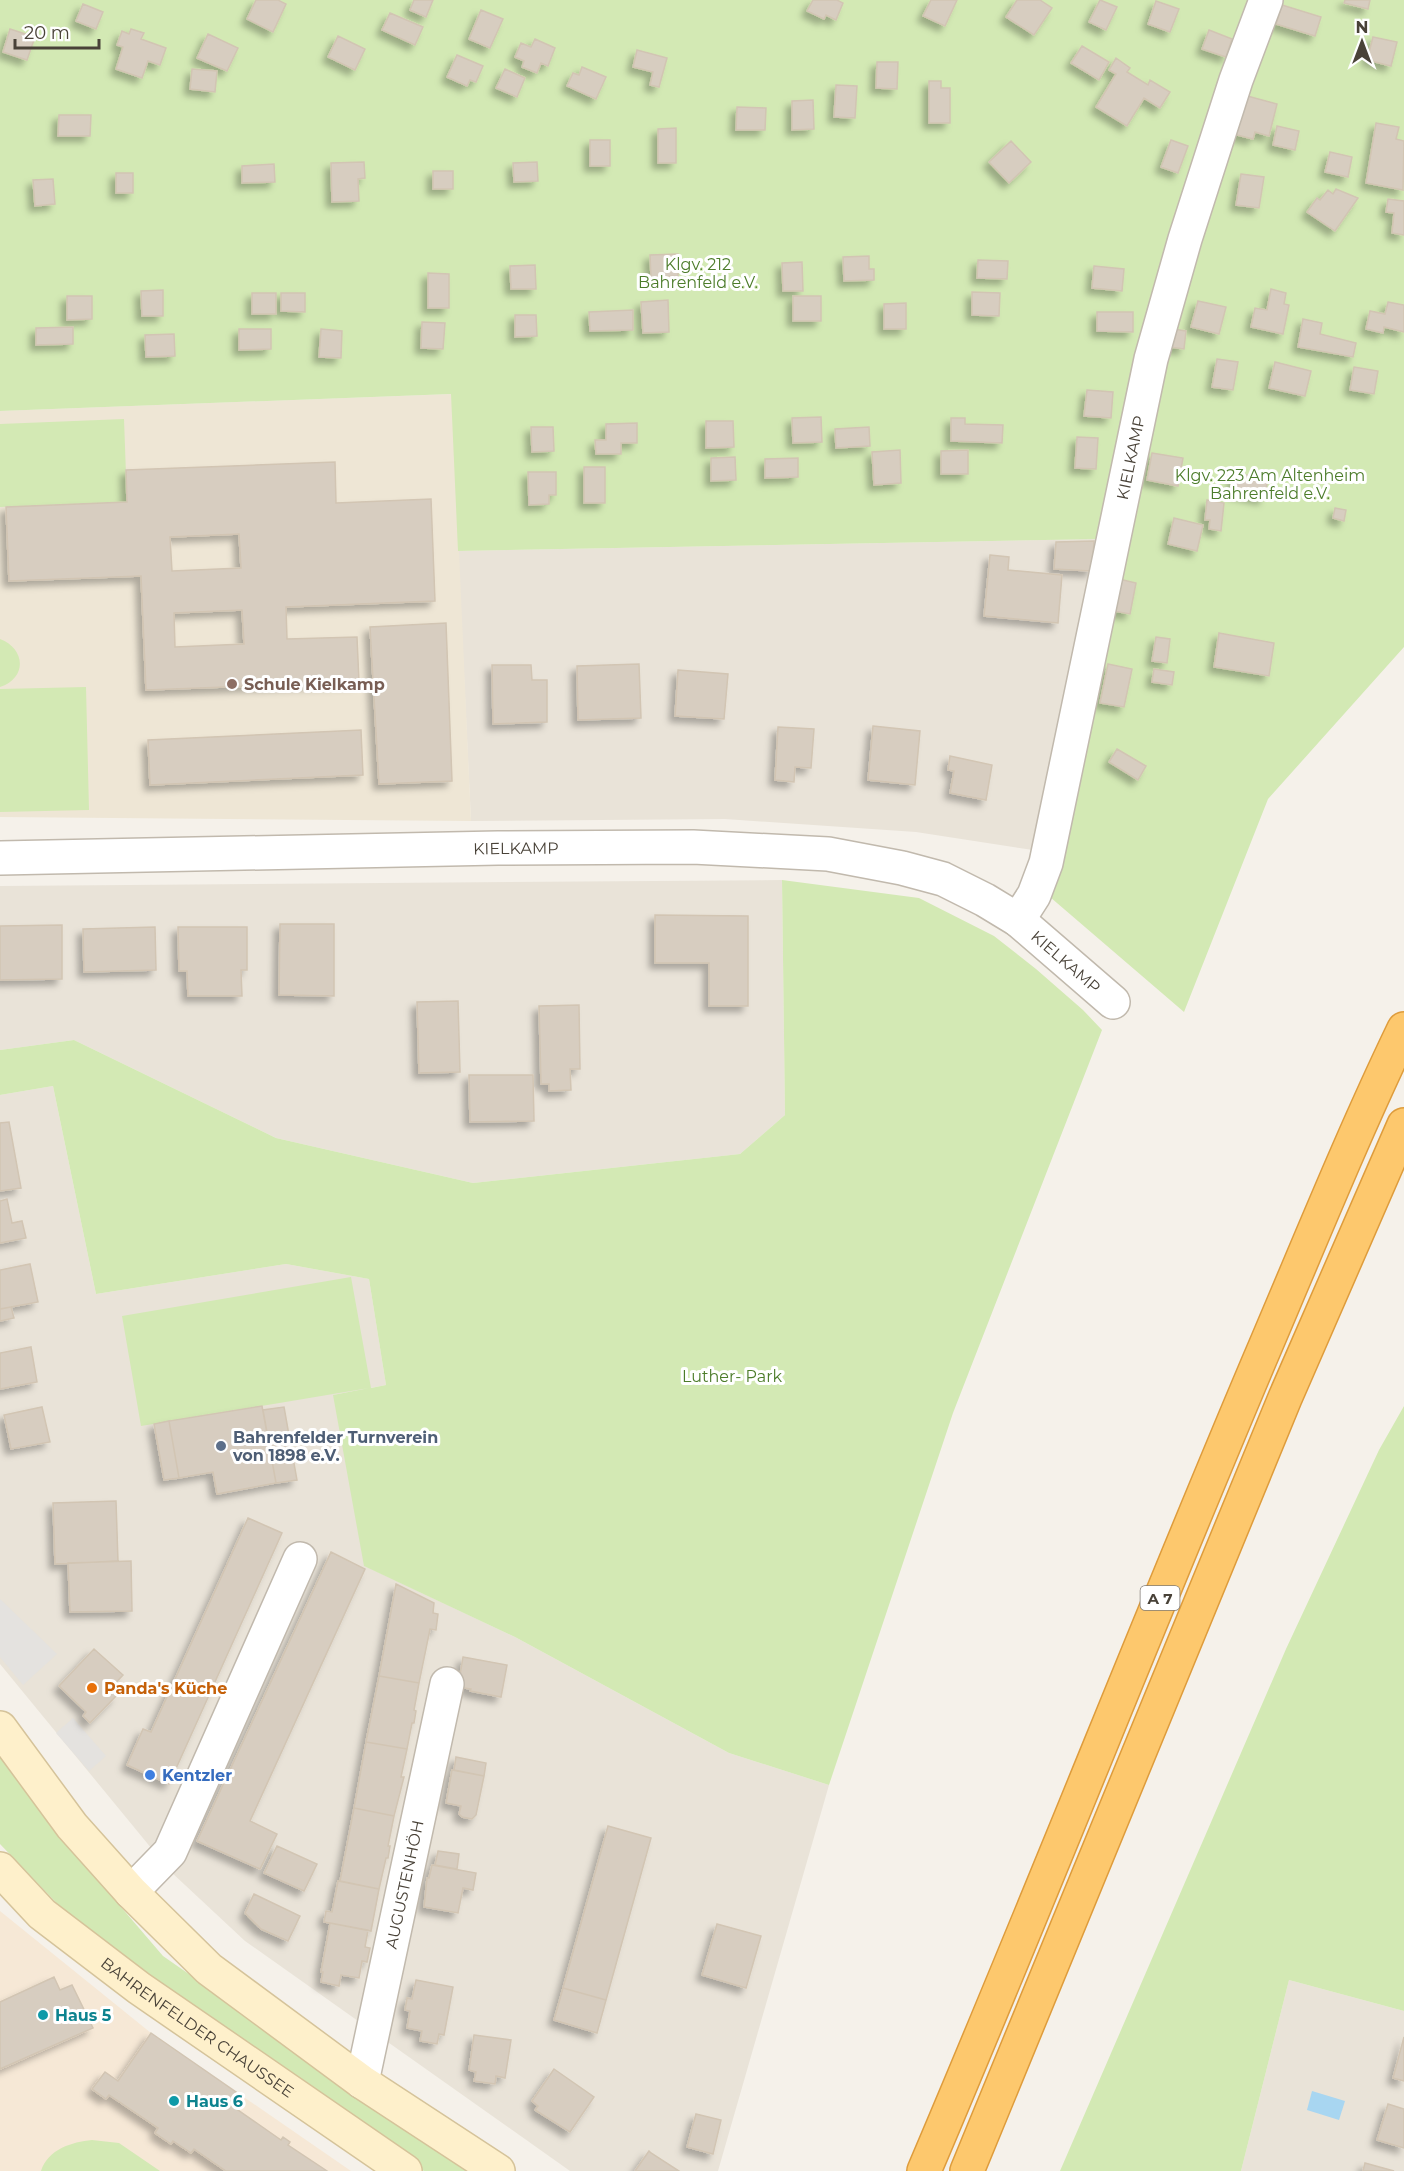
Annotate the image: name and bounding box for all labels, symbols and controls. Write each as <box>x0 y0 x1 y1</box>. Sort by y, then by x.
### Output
scale bar <box>15 12 99 50</box>
north arrow <box>1332 12 1392 72</box>
text: N <box>1356 18 1368 37</box>
text: 20 m <box>24 22 70 44</box>
park label: Klgv. 212 Bahrenfeld e.V. <box>638 255 758 292</box>
street label: KIELKAMP <box>1112 414 1148 501</box>
park label: Klgv. 223 Am Altenheim Bahrenfeld e.V. <box>1175 466 1365 503</box>
place label: Schule Kielkamp <box>244 675 385 694</box>
marker: Schule Kielkamp <box>225 677 239 691</box>
street label: KIELKAMP <box>473 838 559 858</box>
street label: KIELKAMP <box>1027 926 1105 997</box>
park label: Luther- Park <box>682 1367 782 1386</box>
place label: Bahrenfelder Turnverein von 1898 e.V. <box>232 1428 438 1465</box>
marker: Bahrenfelder Turnverein von 1898 e.V. <box>214 1439 228 1453</box>
road number: A 7 <box>1140 1586 1180 1610</box>
place label: Panda's Küche <box>104 1679 227 1698</box>
marker: Panda's Küche <box>85 1681 99 1695</box>
place label: Kentzler <box>162 1766 232 1785</box>
marker: Kentzler <box>143 1768 157 1782</box>
street label: AUGUSTENHÖH <box>381 1818 427 1951</box>
street label: BAHRENFELDER CHAUSSEE <box>97 1953 298 2101</box>
place label: Haus 5 <box>55 2006 112 2025</box>
marker: Haus 5 <box>36 2008 50 2022</box>
place label: Haus 6 <box>186 2092 243 2111</box>
marker: Haus 6 <box>167 2094 181 2108</box>

